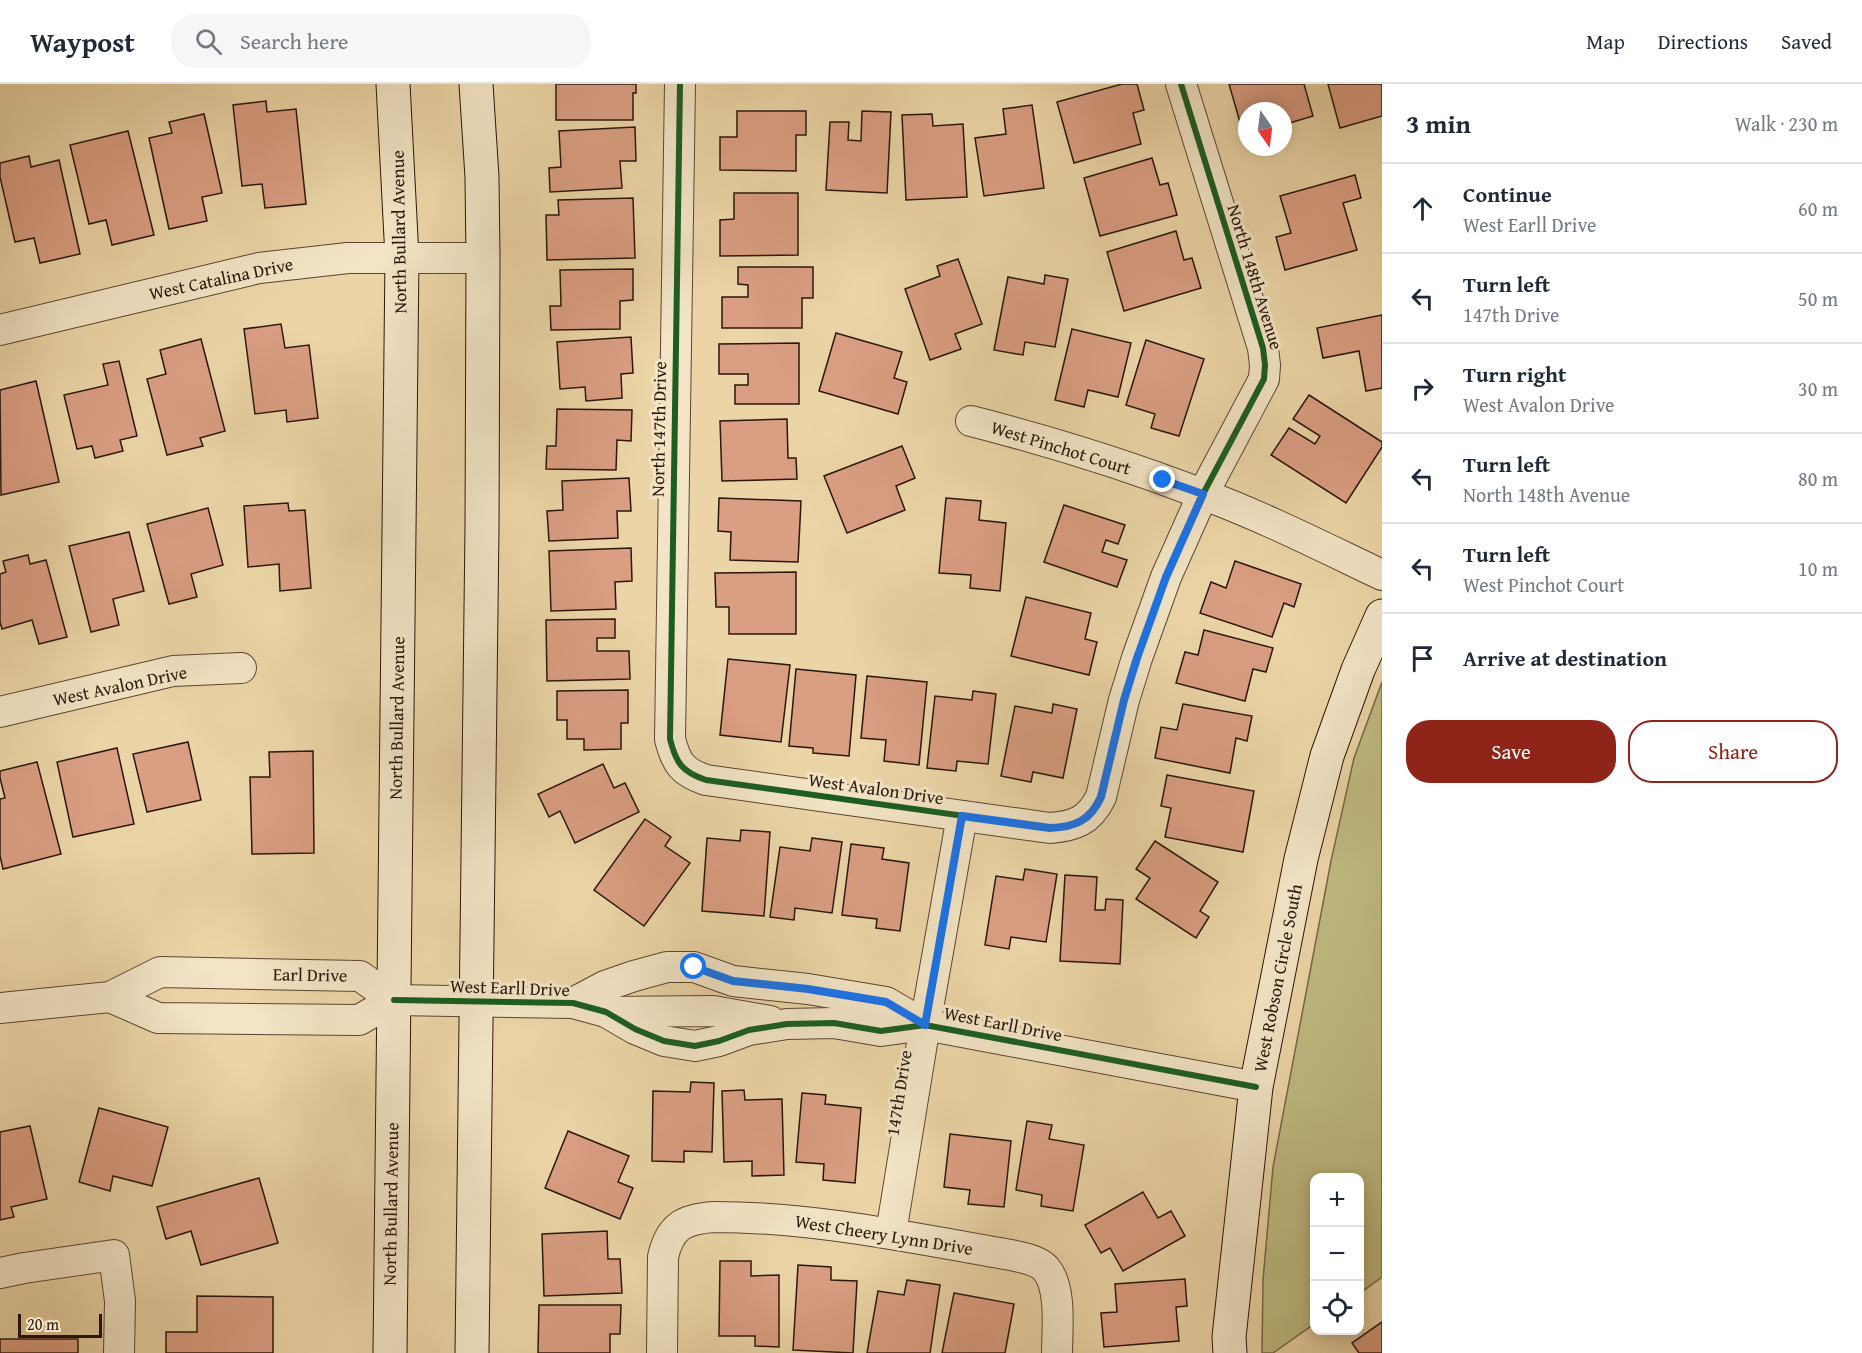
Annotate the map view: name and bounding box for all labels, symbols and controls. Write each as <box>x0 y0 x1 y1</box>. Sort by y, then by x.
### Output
search box <box>171 14 591 68</box>
text: Waypost <box>30 21 135 62</box>
icon: search <box>192 25 225 58</box>
text: Search here <box>240 25 348 57</box>
text: Map <box>1586 26 1625 57</box>
text: Directions <box>1658 26 1748 57</box>
text: Saved <box>1781 26 1832 57</box>
north arrow <box>1238 102 1292 156</box>
text: 3 min <box>1406 104 1471 143</box>
text: Walk · 230 m <box>1735 109 1838 138</box>
street label: North Bullard Avenue <box>384 150 413 314</box>
text: Continue <box>1463 178 1552 210</box>
icon: ahead <box>1406 192 1439 225</box>
text: 60 m <box>1798 194 1838 223</box>
street label: North 148th Avenue <box>1221 201 1290 353</box>
text: West Earll Drive <box>1463 210 1596 239</box>
street label: West Catalina Drive <box>146 250 295 307</box>
text: Turn left <box>1463 268 1550 300</box>
icon: left <box>1406 282 1439 315</box>
text: 50 m <box>1798 284 1838 313</box>
text: 147th Drive <box>1463 300 1559 329</box>
text: Turn right <box>1463 358 1566 390</box>
street label: North 147th Drive <box>644 361 673 497</box>
icon: right <box>1406 372 1439 405</box>
text: 30 m <box>1798 374 1838 403</box>
text: West Avalon Drive <box>1463 390 1615 419</box>
street label: West Pinchot Court <box>988 413 1135 482</box>
text: Turn left <box>1463 448 1550 480</box>
icon: left <box>1406 462 1439 495</box>
text: 80 m <box>1798 464 1838 493</box>
route end <box>1149 466 1175 492</box>
text: North 148th Avenue <box>1463 480 1630 509</box>
text: Turn left <box>1463 538 1550 570</box>
icon: left <box>1406 552 1439 585</box>
text: 10 m <box>1798 554 1838 583</box>
text: West Pinchot Court <box>1463 570 1624 599</box>
street label: North Bullard Avenue <box>382 636 411 800</box>
icon: arrive <box>1406 642 1439 675</box>
text: Arrive at destination <box>1463 642 1667 674</box>
street label: West Avalon Drive <box>50 658 189 713</box>
button: Save <box>1406 720 1616 783</box>
button: Share <box>1628 720 1838 783</box>
street label: West Avalon Drive <box>807 766 945 811</box>
street label: West Robson Circle South <box>1246 882 1309 1074</box>
route start <box>680 953 706 979</box>
street label: Earl Drive <box>273 960 347 989</box>
street label: West Earll Drive <box>450 972 570 1003</box>
street label: West Earll Drive <box>942 999 1065 1048</box>
street label: 147th Drive <box>878 1048 919 1138</box>
street label: North Bullard Avenue <box>376 1122 405 1286</box>
map controls <box>1310 1173 1364 1335</box>
button: + <box>1310 1173 1364 1227</box>
street label: West Cheery Lynn Drive <box>793 1207 975 1262</box>
button: − <box>1310 1227 1364 1281</box>
button: locate <box>1310 1281 1364 1335</box>
scale bar <box>18 1311 102 1338</box>
text: 20 m <box>27 1312 59 1336</box>

